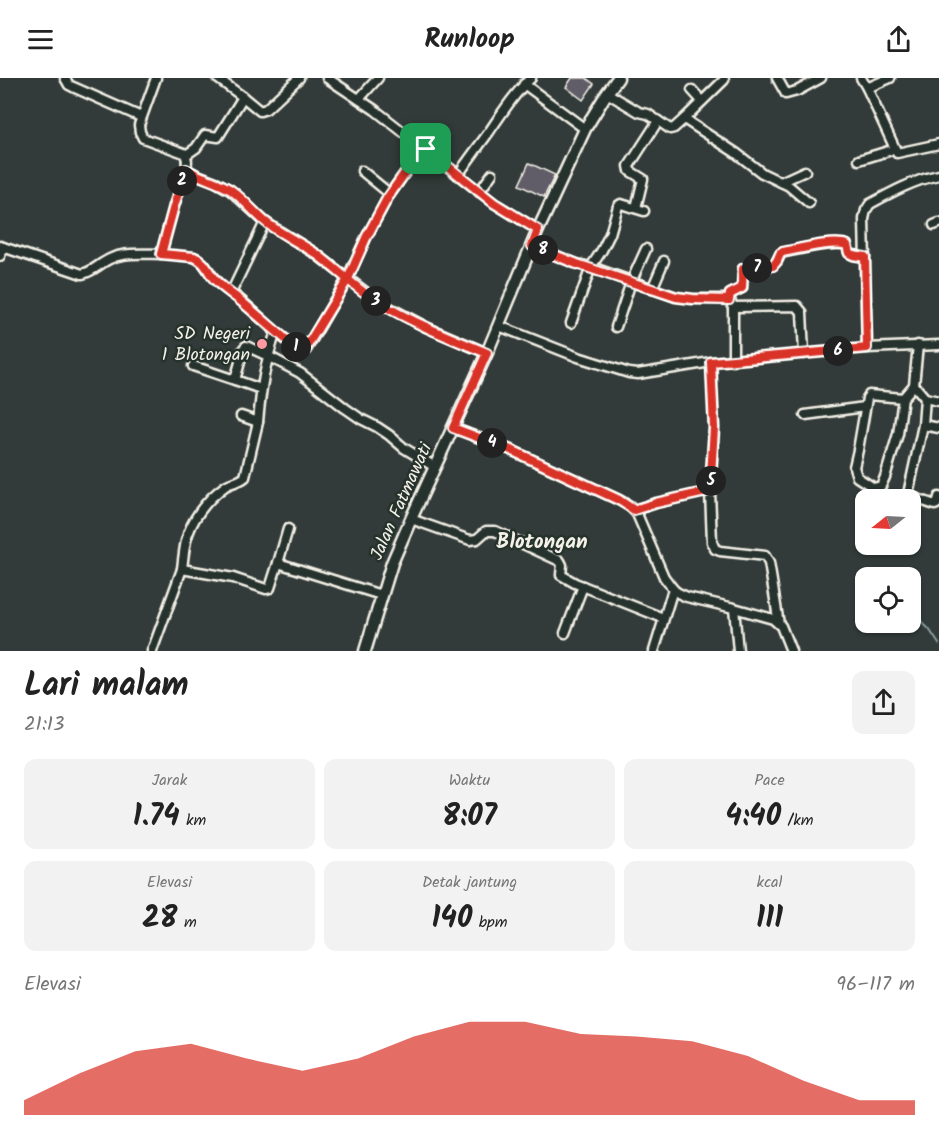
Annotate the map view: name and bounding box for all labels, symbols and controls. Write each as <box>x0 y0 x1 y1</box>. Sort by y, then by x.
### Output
text: Runloop <box>424 18 515 61</box>
icon: menu <box>24 23 57 56</box>
icon: share <box>882 23 915 56</box>
pin <box>400 123 451 174</box>
icon: arrive <box>409 132 442 165</box>
pin: 2 <box>167 166 197 196</box>
text: 2 <box>177 168 187 193</box>
pin: 8 <box>528 235 558 265</box>
text: 8 <box>538 237 548 262</box>
pin: 7 <box>742 253 772 283</box>
text: 7 <box>753 255 761 280</box>
pin: 3 <box>361 286 391 316</box>
text: 3 <box>372 288 380 313</box>
place label: SD Negeri 1 Blotongan <box>162 320 251 370</box>
pin: 1 <box>281 332 311 362</box>
text: 1 <box>294 334 298 359</box>
pin: 6 <box>823 336 853 366</box>
marker: SD Negeri 1 Blotongan <box>255 337 269 351</box>
text: 6 <box>834 338 842 363</box>
pin: 4 <box>477 428 507 458</box>
text: 4 <box>488 430 496 455</box>
street label: Jalan Fatmawati <box>363 438 441 565</box>
pin: 5 <box>696 466 726 496</box>
text: 5 <box>707 468 715 493</box>
north arrow <box>855 489 921 555</box>
map controls <box>855 489 921 633</box>
district label: Blotongan <box>496 526 588 559</box>
button: locate <box>855 567 921 633</box>
text: Lari malam <box>24 660 189 713</box>
button: share <box>852 671 915 734</box>
text: 21:13 <box>24 709 65 741</box>
text: Jarak <box>152 768 187 793</box>
text: Waktu <box>449 768 490 793</box>
text: Pace <box>754 768 785 793</box>
text: 1.74 <box>133 793 180 841</box>
text: 8:07 <box>442 793 497 841</box>
text: 4:40 <box>726 793 781 841</box>
text: km <box>180 808 206 833</box>
text: /km <box>781 808 813 833</box>
text: Elevasi <box>147 870 192 895</box>
text: Detak jantung <box>422 870 517 895</box>
text: kcal <box>756 870 783 895</box>
text: 28 <box>142 895 178 943</box>
text: 140 <box>431 895 472 943</box>
text: 111 <box>756 895 783 943</box>
text: m <box>178 910 197 935</box>
text: bpm <box>472 910 508 935</box>
text: Elevasi <box>24 969 81 1001</box>
text: 96–117 m <box>836 969 915 1001</box>

